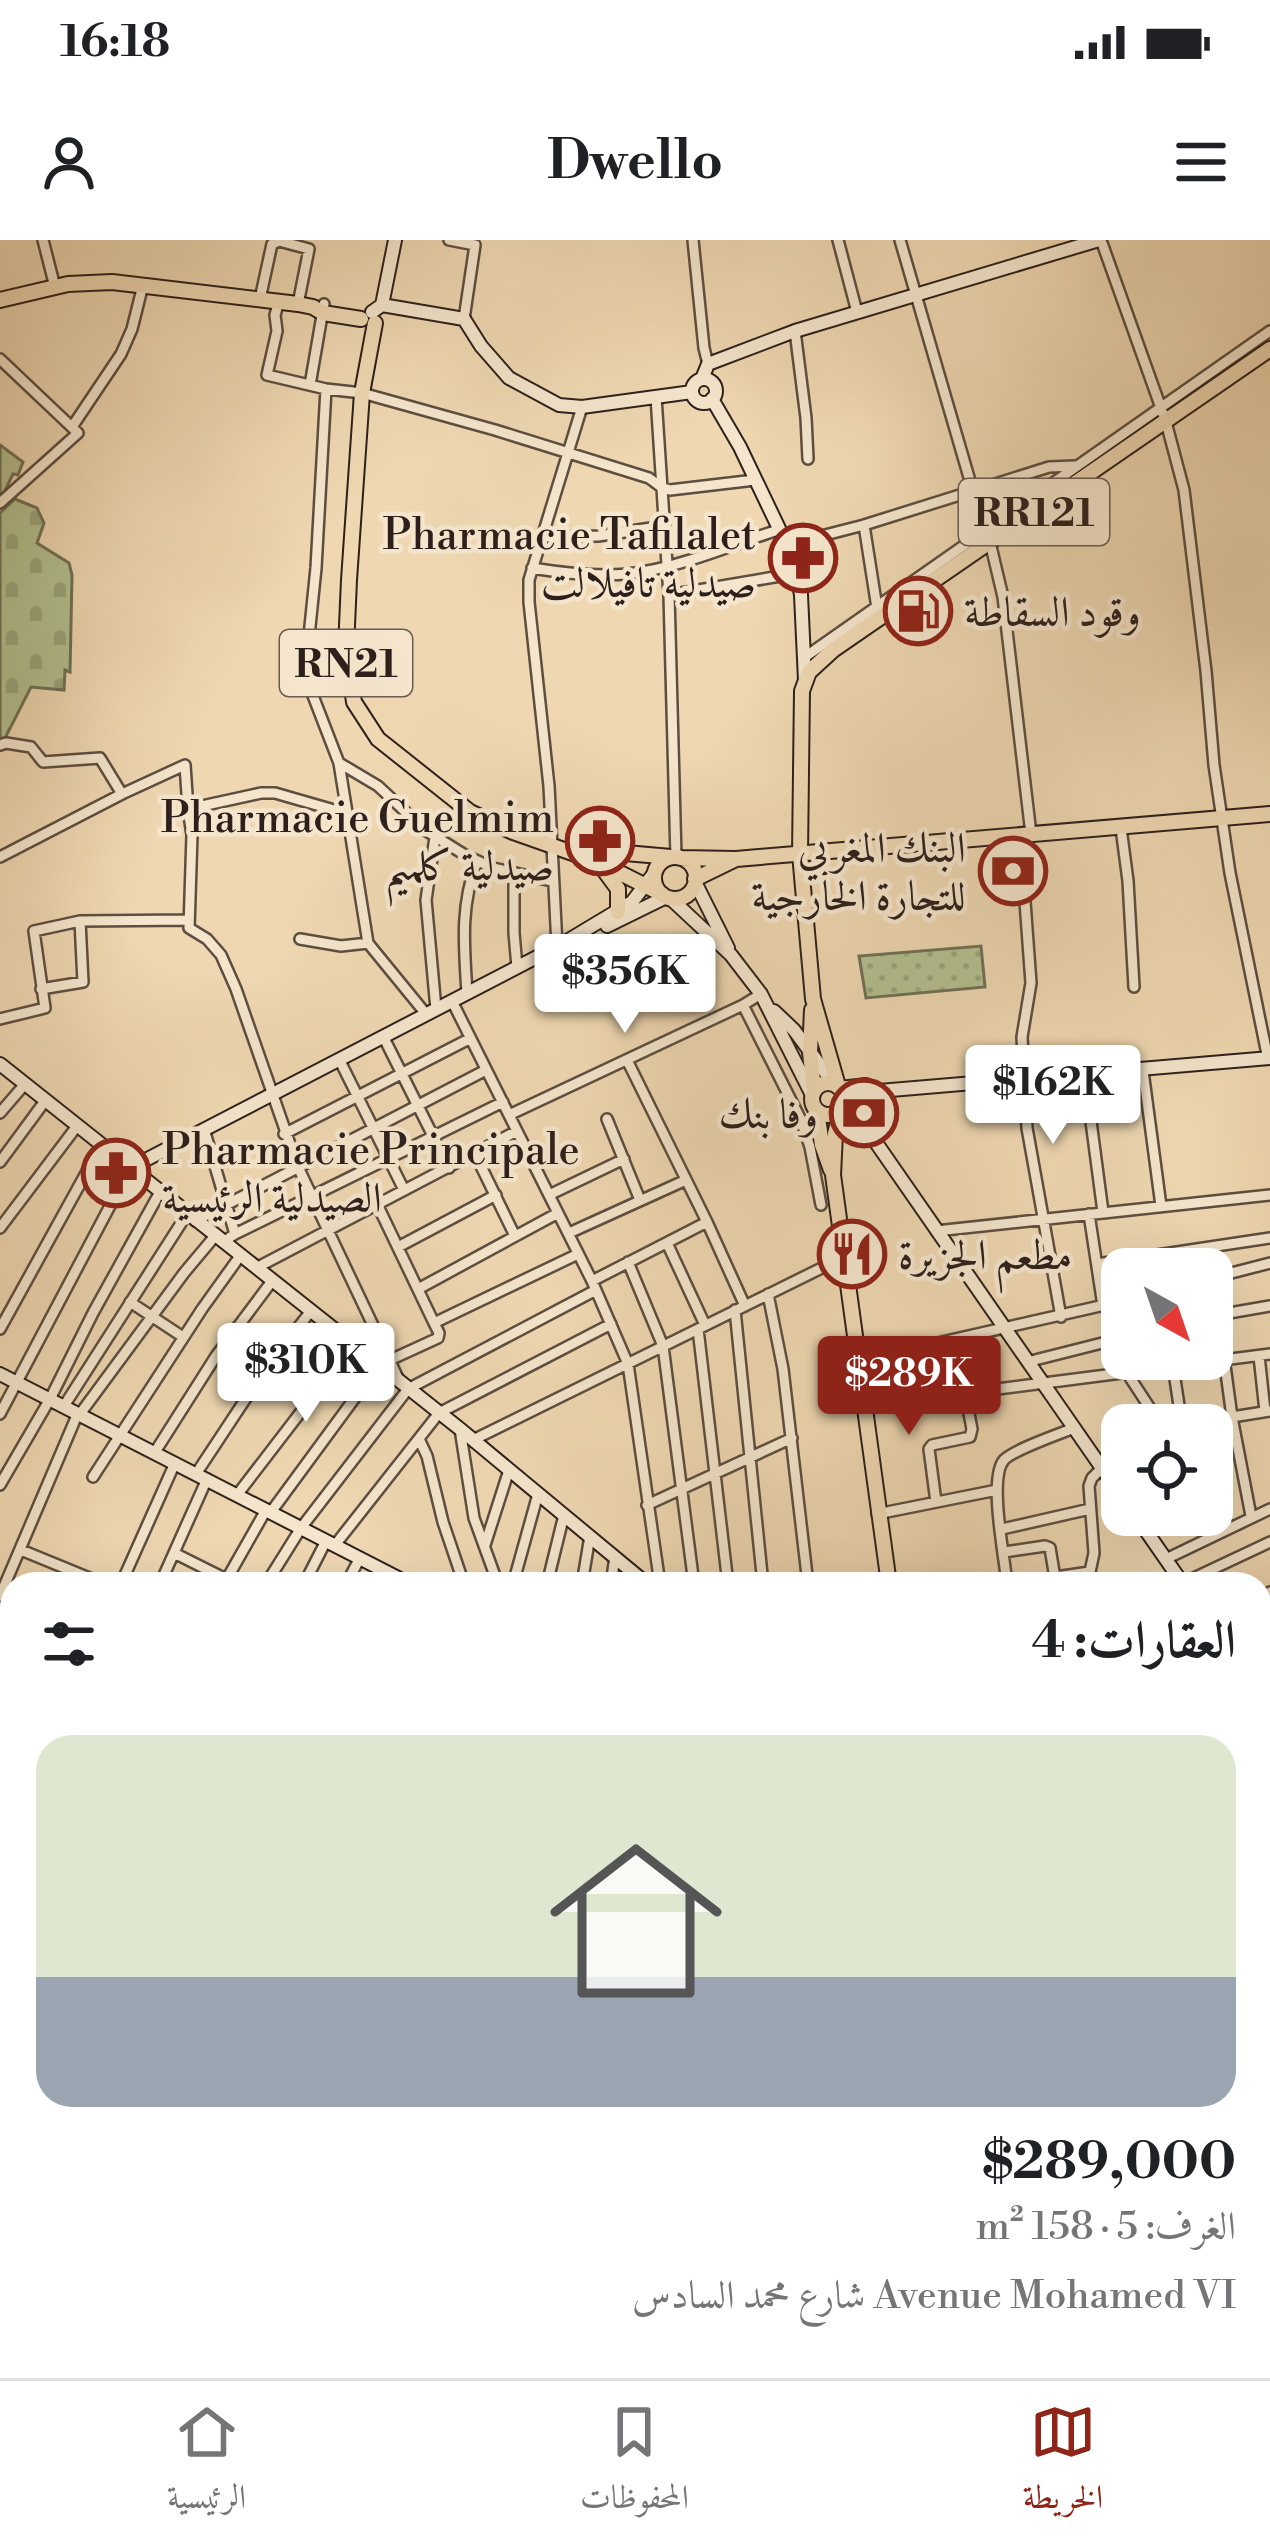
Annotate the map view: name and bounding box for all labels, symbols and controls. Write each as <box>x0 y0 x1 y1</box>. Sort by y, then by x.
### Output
text: 16:18 <box>60 14 170 71</box>
text: Dwello <box>547 128 723 196</box>
icon: person <box>36 129 102 195</box>
icon: menu <box>1168 129 1234 195</box>
road number: RR121 <box>959 479 1109 545</box>
place label: Pharmacie Tafilalet صيدلية تافيلالت <box>383 510 756 611</box>
pharmacy icon: Pharmacie Tafilalet صيدلية تافيلالت <box>768 523 838 593</box>
fuel station icon: وقود السقاطة <box>883 576 953 646</box>
place label: وقود السقاطة <box>964 587 1141 640</box>
road number: RN21 <box>280 630 412 696</box>
place label: Pharmacie Guelmim صيدلية كلميم <box>161 793 554 907</box>
pharmacy icon: Pharmacie Guelmim صيدلية كلميم <box>565 806 635 876</box>
place label: البنك المغربي للتجارة الخارجية <box>751 823 966 924</box>
bank icon: البنك المغربي للتجارة الخارجية <box>978 836 1048 906</box>
pin: $356K <box>541 934 709 1036</box>
text: $356K <box>561 948 689 997</box>
pin: $162K <box>969 1045 1137 1147</box>
text: $162K <box>992 1059 1114 1108</box>
bank icon: وفا بنك <box>829 1078 899 1148</box>
place label: وفا بنك <box>719 1089 818 1142</box>
place label: Pharmacie Principale الصيدلية الرئيسية <box>162 1125 580 1226</box>
pharmacy icon: Pharmacie Principale الصيدلية الرئيسية <box>81 1138 151 1208</box>
restaurant icon: مطعم الجزيرة <box>817 1219 887 1289</box>
place label: مطعم الجزيرة <box>898 1230 1072 1294</box>
north arrow <box>1101 1248 1233 1380</box>
map controls <box>1101 1248 1233 1536</box>
pin: $310K <box>222 1323 390 1425</box>
pin: $289K <box>825 1336 993 1438</box>
text: $310K <box>244 1337 368 1386</box>
text: $289K <box>845 1350 973 1399</box>
button: locate <box>1101 1404 1233 1536</box>
text: العقارات: 4 <box>1031 1610 1236 1674</box>
icon: filters <box>36 1611 102 1677</box>
icon: home <box>528 1813 744 2029</box>
text: $289,000 <box>982 2131 1236 2195</box>
text: الغرف: 5 · 158 m² <box>976 2203 1236 2252</box>
text: Avenue Mohamed VI شارع محمد السادس <box>632 2272 1236 2321</box>
tab: الرئيسية <box>167 2399 246 2529</box>
tab: المحفوظات <box>580 2399 689 2529</box>
tab: الخريطة <box>1023 2399 1103 2529</box>

